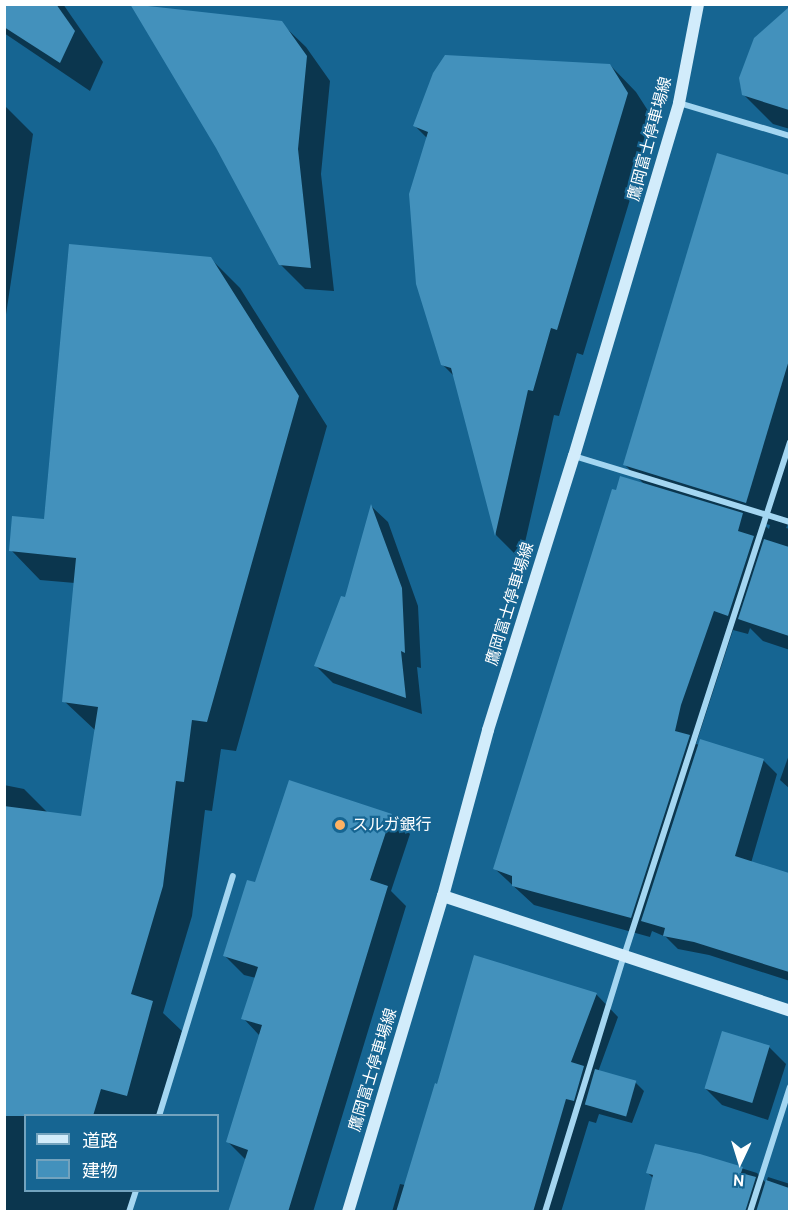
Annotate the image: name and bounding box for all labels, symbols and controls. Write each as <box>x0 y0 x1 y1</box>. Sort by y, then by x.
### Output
street label: 鷹岡富士停車場線 <box>624 75 676 203</box>
street label: 鷹岡富士停車場線 <box>482 540 538 668</box>
place label: スルガ銀行 <box>352 815 432 835</box>
marker: スルガ銀行 <box>333 818 347 832</box>
street label: 鷹岡富士停車場線 <box>345 1006 401 1134</box>
legend <box>24 1114 219 1192</box>
text: 道路 <box>82 1130 118 1152</box>
north arrow <box>710 1132 770 1192</box>
text: 建物 <box>82 1160 118 1182</box>
text: N <box>732 1171 745 1190</box>

